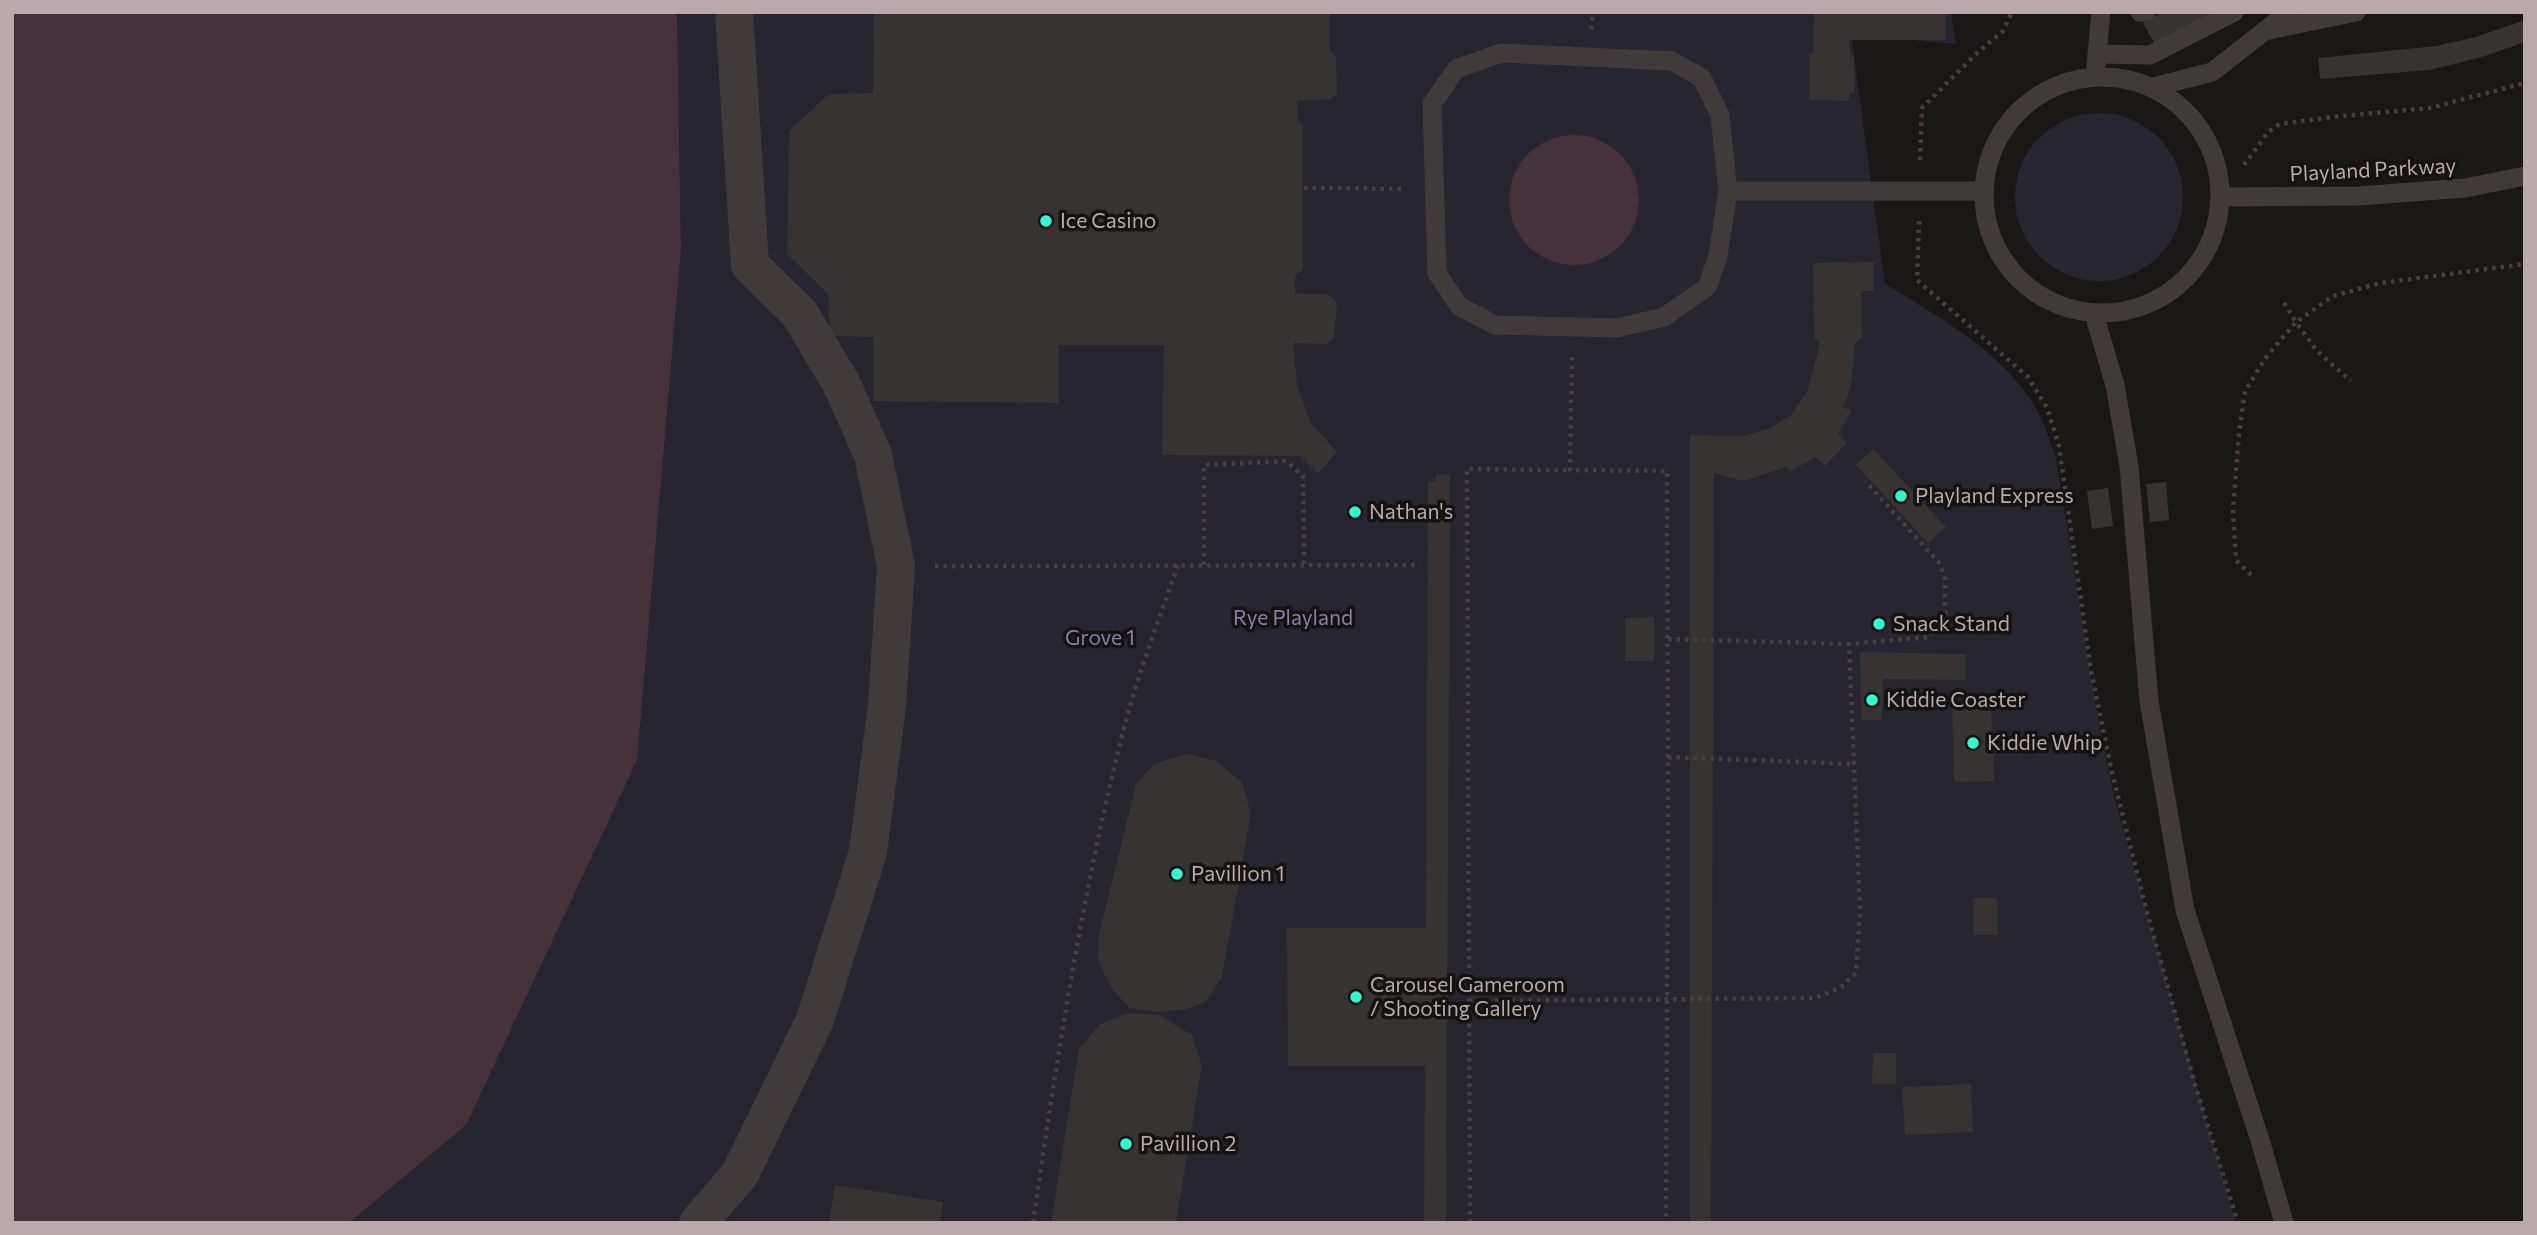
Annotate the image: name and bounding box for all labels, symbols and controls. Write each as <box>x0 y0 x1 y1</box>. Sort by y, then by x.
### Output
street label: Playland Parkway <box>2289 153 2457 187</box>
place label: Ice Casino <box>1060 208 1156 234</box>
marker: Ice Casino <box>1038 213 1054 229</box>
place label: Playland Express <box>1915 483 2074 509</box>
marker: Playland Express <box>1893 488 1909 504</box>
place label: Nathan's <box>1369 499 1453 525</box>
marker: Nathan's <box>1347 504 1363 520</box>
park label: Rye Playland <box>1233 605 1353 631</box>
place label: Snack Stand <box>1893 611 2010 637</box>
marker: Snack Stand <box>1871 616 1887 632</box>
park label: Grove 1 <box>1065 625 1135 651</box>
place label: Kiddie Coaster <box>1886 687 2026 713</box>
marker: Kiddie Coaster <box>1864 692 1880 708</box>
place label: Kiddie Whip <box>1987 730 2103 756</box>
marker: Kiddie Whip <box>1965 735 1981 751</box>
place label: Pavillion 1 <box>1191 861 1285 887</box>
marker: Pavillion 1 <box>1169 866 1185 882</box>
place label: Carousel Gameroom / Shooting Gallery <box>1370 972 1565 1022</box>
marker: Carousel Gameroom / Shooting Gallery <box>1348 989 1364 1005</box>
place label: Pavillion 2 <box>1140 1131 1236 1157</box>
marker: Pavillion 2 <box>1118 1136 1134 1152</box>

